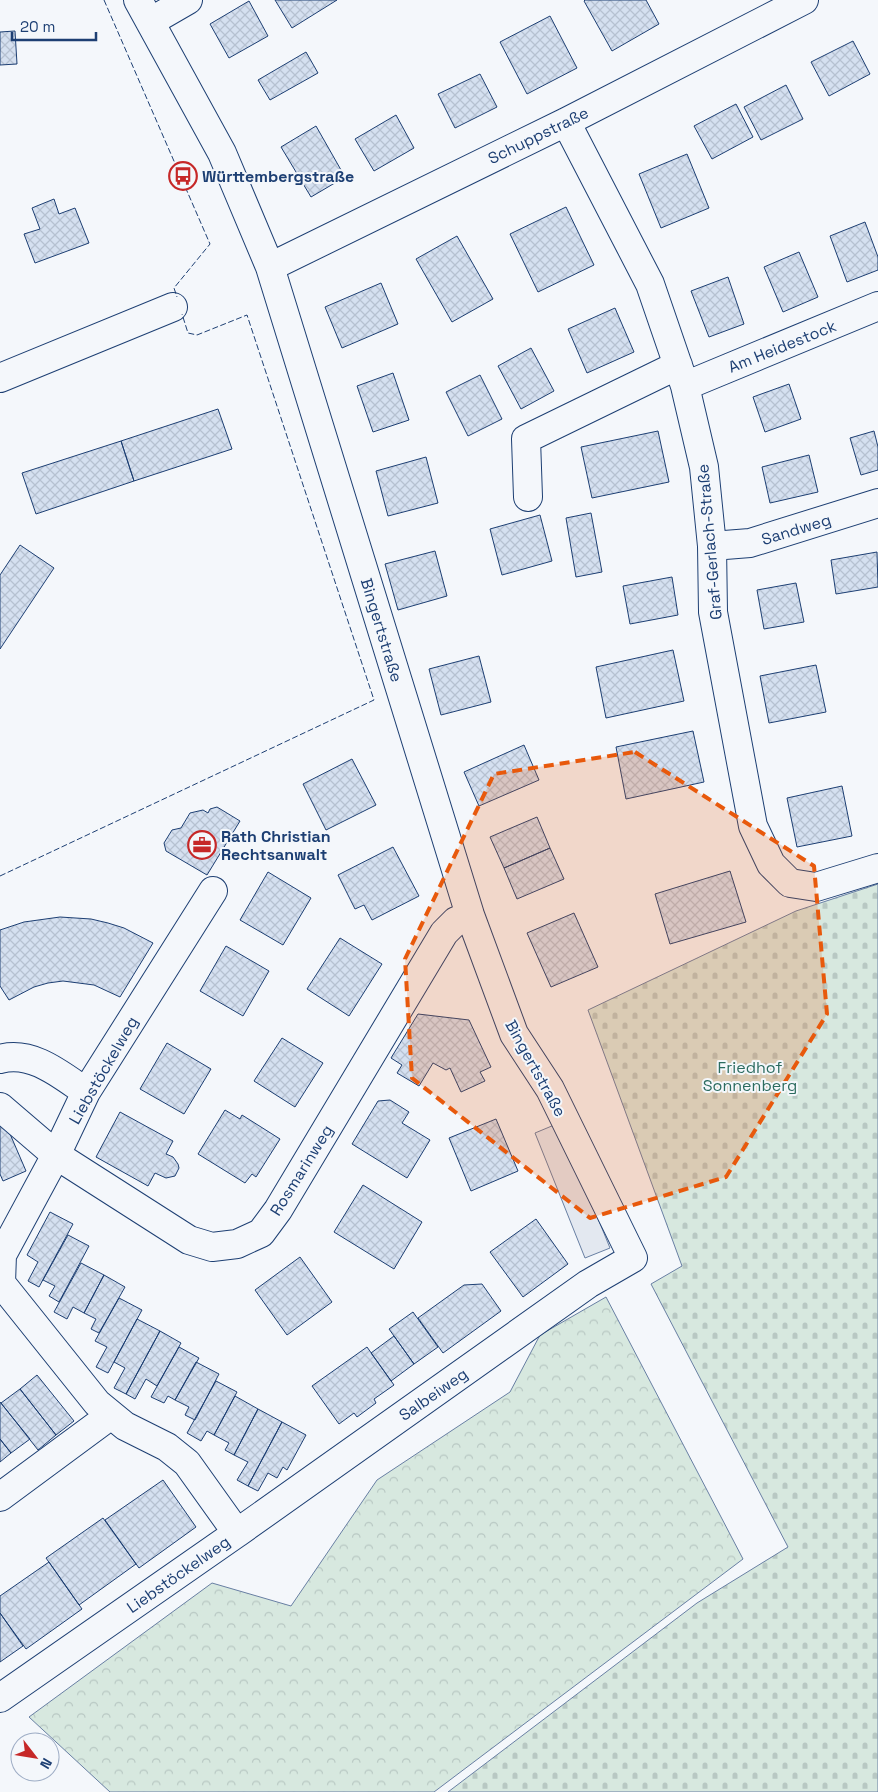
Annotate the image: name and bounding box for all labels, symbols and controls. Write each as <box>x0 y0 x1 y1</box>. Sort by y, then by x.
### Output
scale bar <box>12 10 96 42</box>
text: 20 m <box>20 17 55 36</box>
street label: Schuppstraße <box>484 102 592 169</box>
bus stop icon: Württembergstraße <box>168 161 198 191</box>
place label: Württembergstraße <box>202 166 354 187</box>
street label: Am Heidestock <box>725 315 840 378</box>
street label: Graf-Gerlach-Straße <box>692 463 727 621</box>
street label: Sandweg <box>759 509 833 550</box>
street label: Bingertstraße <box>356 576 407 685</box>
place label: Rath Christian Rechtsanwalt <box>221 826 331 865</box>
office icon: Rath Christian Rechtsanwalt <box>187 830 217 860</box>
street label: Liebstöckelweg <box>64 1013 143 1128</box>
street label: Bingertstraße <box>500 1016 571 1120</box>
park label: Friedhof Sonnenberg <box>703 1057 797 1096</box>
street label: Rosmarinweg <box>265 1121 338 1220</box>
street label: Salbeiweg <box>395 1363 472 1426</box>
street label: Liebstöckelweg <box>123 1531 234 1618</box>
north arrow <box>10 1732 60 1782</box>
text: N <box>36 1755 56 1772</box>

